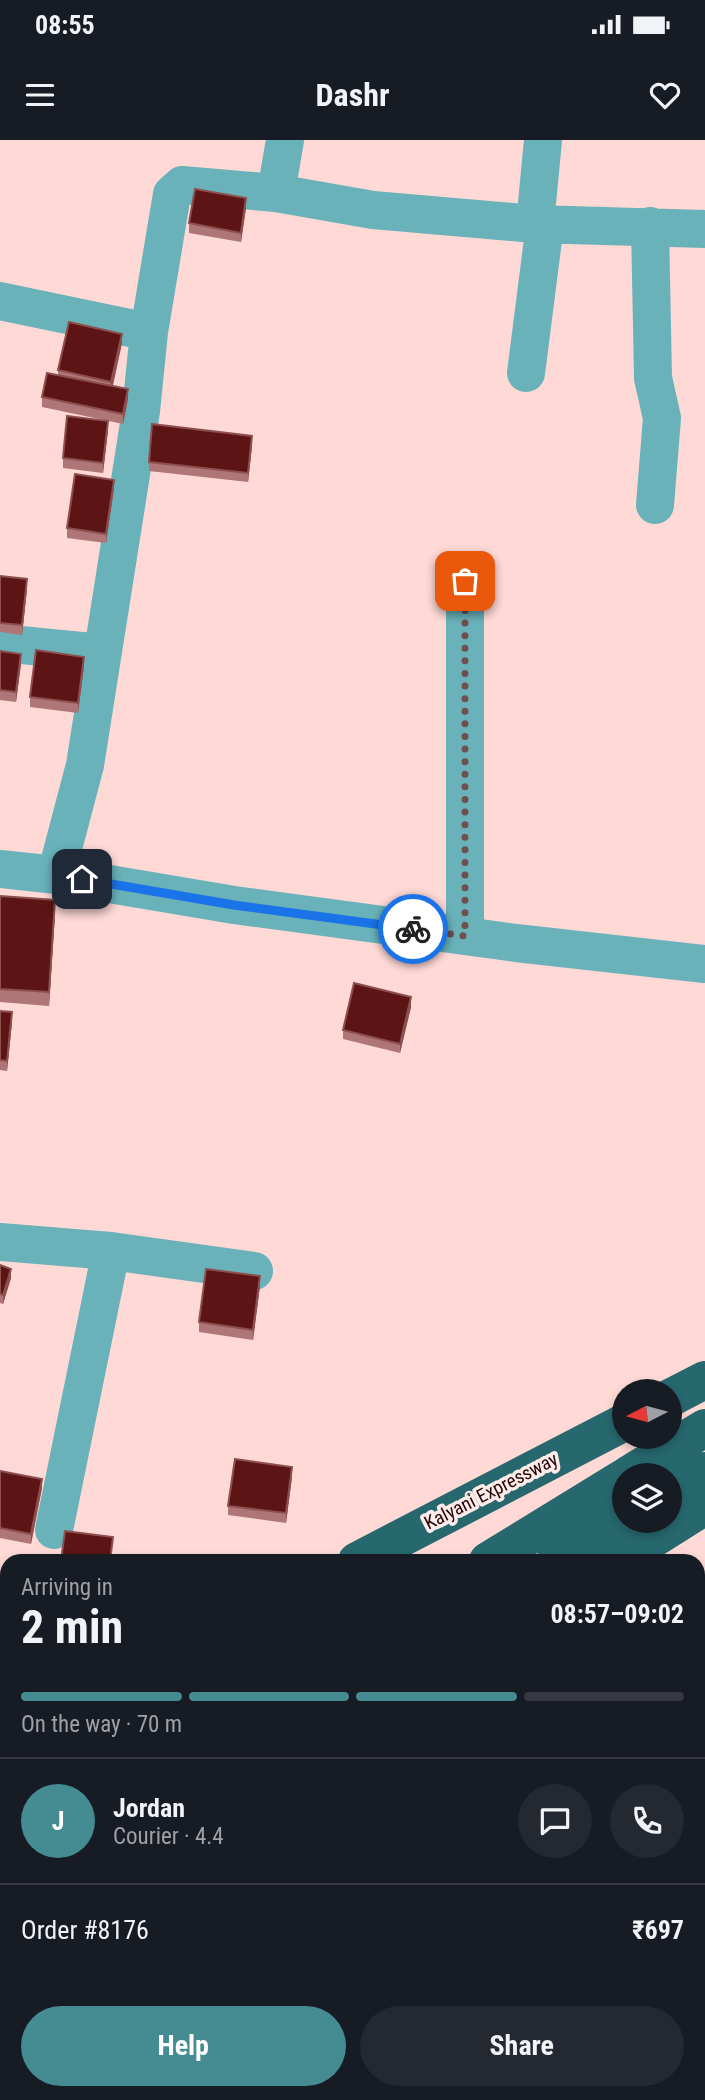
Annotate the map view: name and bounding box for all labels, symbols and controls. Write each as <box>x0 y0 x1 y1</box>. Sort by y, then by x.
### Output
text: 08:55 <box>35 10 95 40</box>
icon: menu <box>21 76 59 114</box>
text: Dashr <box>315 76 390 114</box>
icon: heart <box>646 76 684 114</box>
pin <box>435 551 495 611</box>
icon: bag <box>446 562 484 600</box>
pin <box>52 849 112 909</box>
icon: home <box>63 860 101 898</box>
courier <box>378 894 448 964</box>
icon: bike <box>394 910 432 948</box>
north arrow <box>612 1379 682 1449</box>
map controls <box>612 1379 682 1533</box>
street label: Kalyani Expressway <box>420 1447 562 1535</box>
button: layers <box>612 1463 682 1533</box>
text: Arriving in <box>21 1574 113 1601</box>
text: 08:57–09:02 <box>550 1599 684 1629</box>
text: 2 min <box>21 1600 123 1654</box>
text: On the way · 70 m <box>21 1711 182 1738</box>
button: chat <box>518 1784 592 1858</box>
button: phone <box>610 1784 684 1858</box>
text: Jordan <box>113 1793 185 1823</box>
text: J <box>52 1806 64 1836</box>
text: Courier · 4.4 <box>113 1823 224 1850</box>
text: Order #8176 <box>21 1915 149 1945</box>
text: ₹697 <box>632 1915 684 1945</box>
button: Help <box>21 2006 346 2086</box>
button: Share <box>360 2006 684 2086</box>

